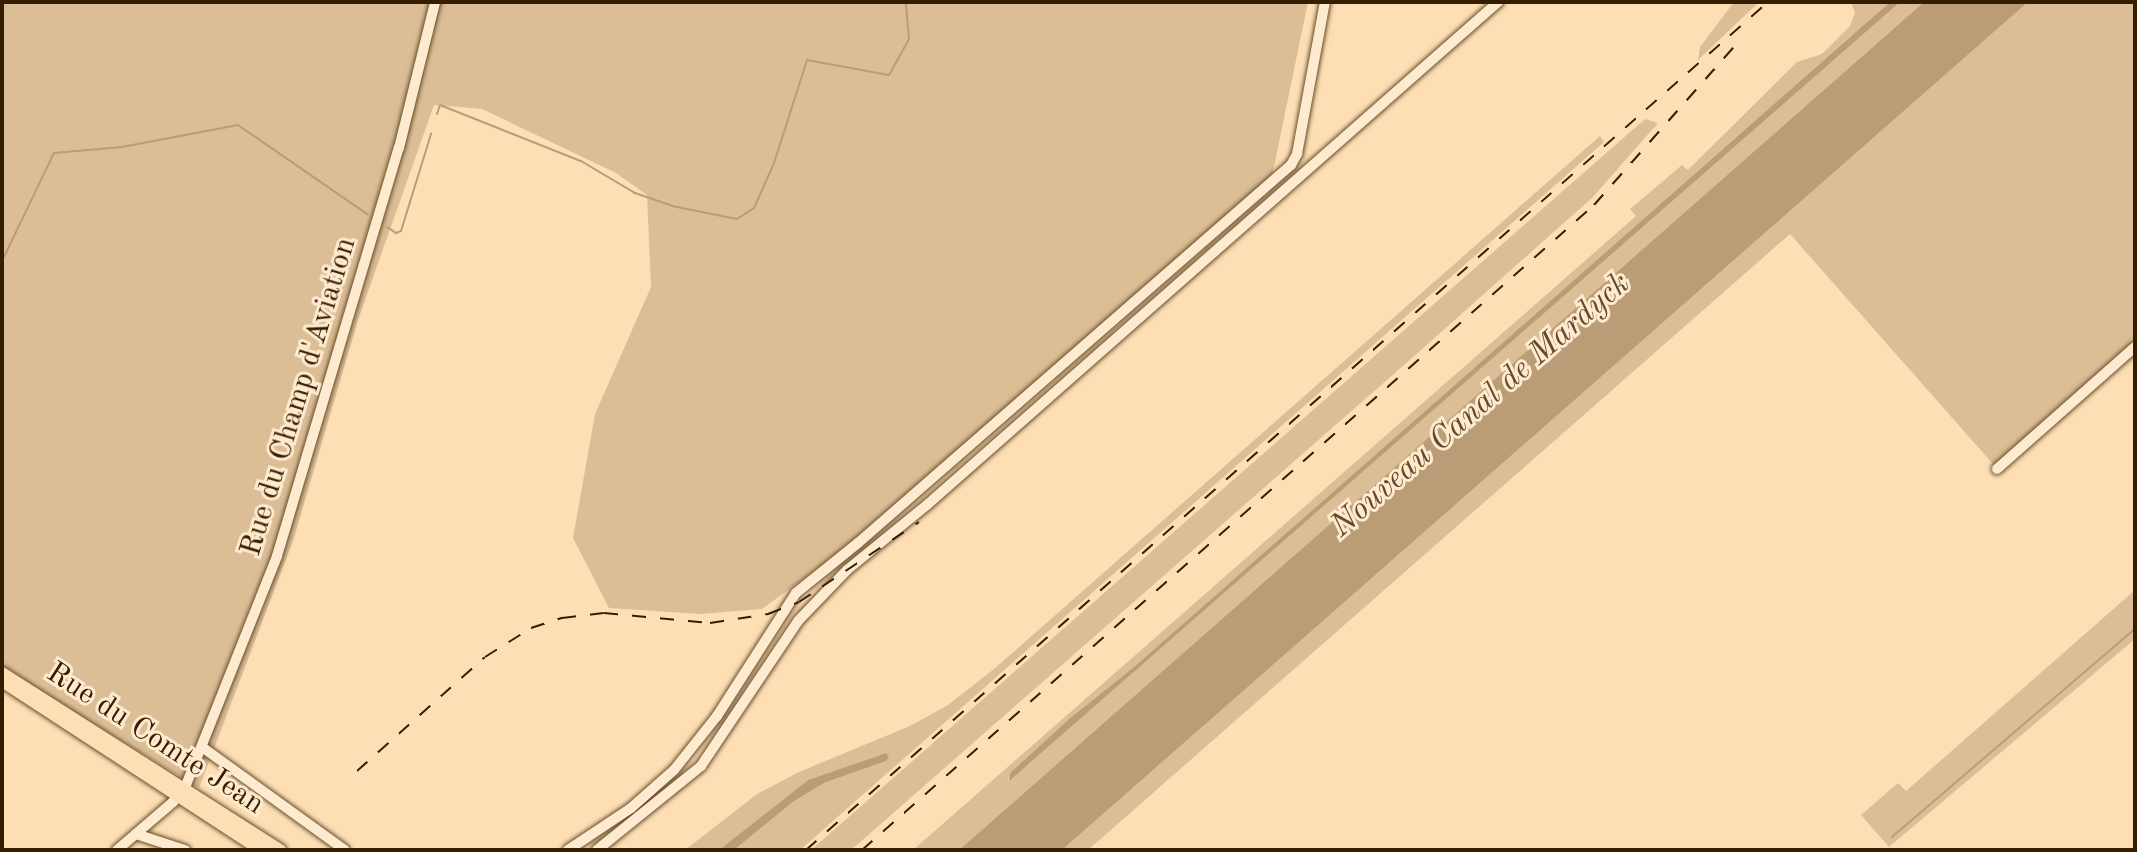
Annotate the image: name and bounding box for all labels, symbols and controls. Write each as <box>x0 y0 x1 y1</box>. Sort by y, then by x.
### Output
street label: Rue du Champ d'Aviation <box>233 233 365 561</box>
water label: Nouveau Canal de Mardyck <box>1323 265 1639 547</box>
street label: Rue du Comte Jean <box>39 655 271 823</box>

